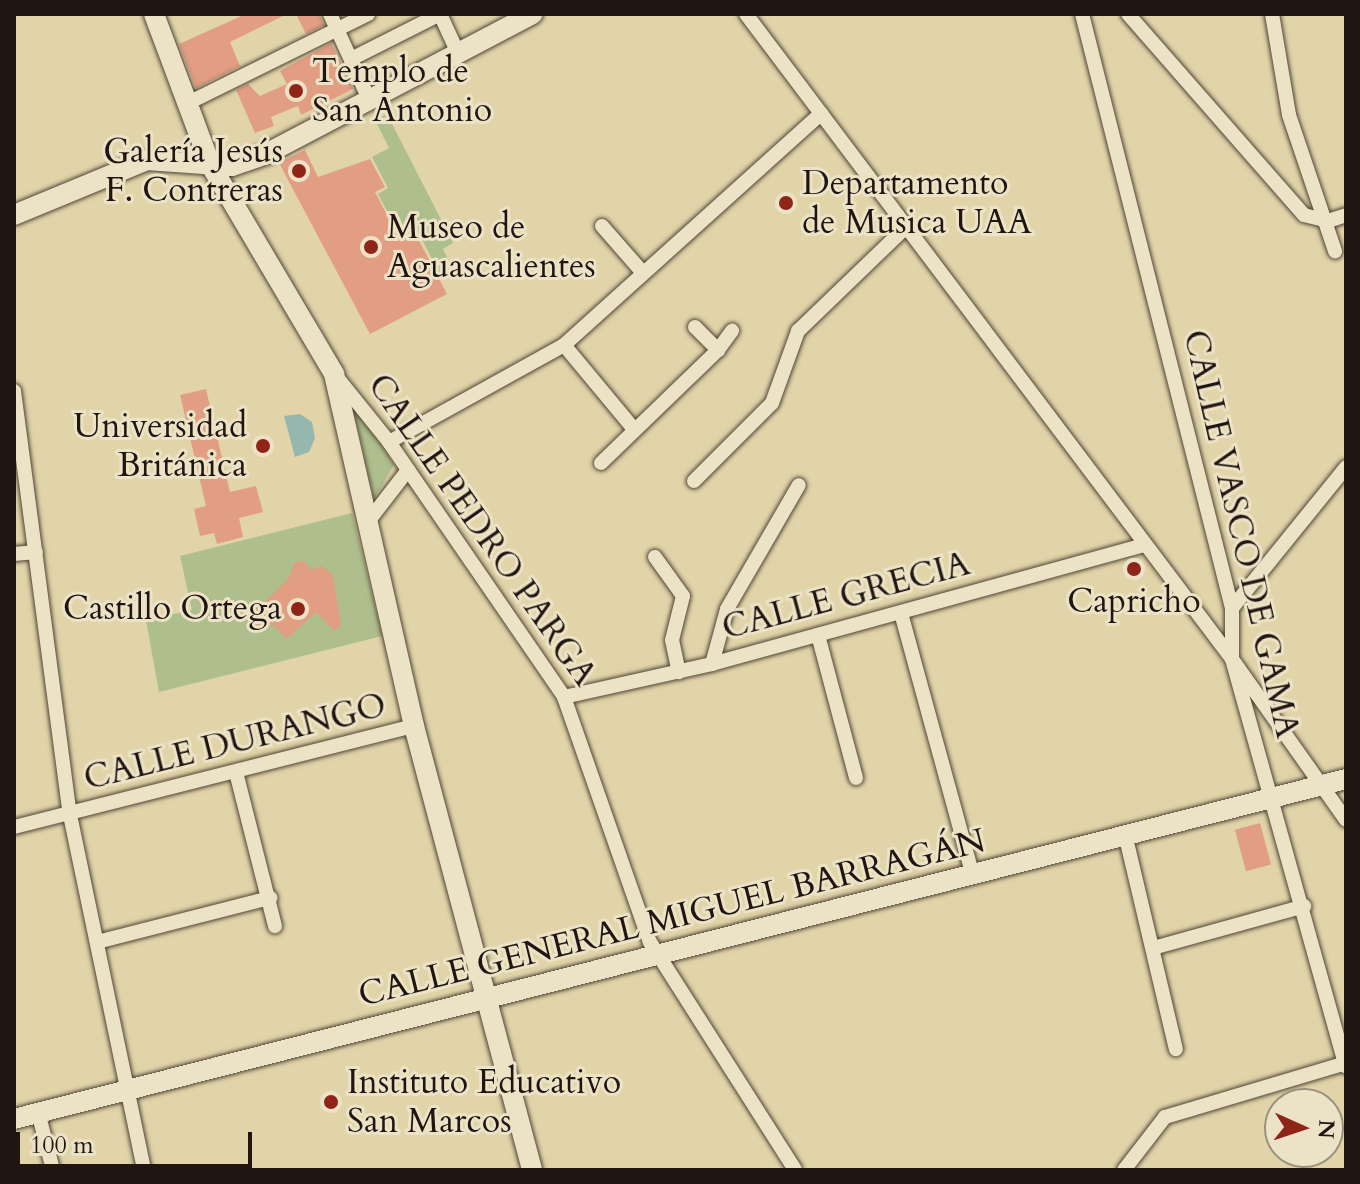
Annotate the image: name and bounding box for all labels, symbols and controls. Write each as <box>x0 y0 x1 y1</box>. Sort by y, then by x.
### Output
place label: Templo de San Antonio <box>312 51 492 130</box>
marker: Templo de San Antonio <box>287 82 305 100</box>
place label: Galería Jesús F. Contreras <box>103 131 283 210</box>
marker: Galería Jesús F. Contreras <box>290 162 308 180</box>
place label: Departamento de Musica UAA <box>802 163 1032 242</box>
marker: Departamento de Musica UAA <box>777 194 795 212</box>
place label: Museo de Aguascalientes <box>387 207 596 286</box>
marker: Museo de Aguascalientes <box>362 238 380 256</box>
street label: CALLE VASCO DE GAMA <box>1174 326 1308 742</box>
street label: CALLE PEDRO PARGA <box>359 366 605 694</box>
place label: Universidad Británica <box>73 406 247 486</box>
marker: Universidad Británica <box>254 437 272 455</box>
street label: CALLE GRECIA <box>718 543 974 649</box>
marker: Capricho <box>1125 560 1143 578</box>
place label: Capricho <box>1067 582 1201 622</box>
place label: Castillo Ortega <box>63 589 282 629</box>
marker: Castillo Ortega <box>289 600 307 618</box>
street label: CALLE DURANGO <box>80 685 390 799</box>
street label: CALLE GENERAL MIGUEL BARRAGÁN <box>354 820 990 1016</box>
place label: Instituto Educativo San Marcos <box>347 1062 621 1142</box>
north arrow <box>1264 1088 1344 1168</box>
marker: Instituto Educativo San Marcos <box>322 1093 340 1111</box>
scale bar <box>20 1116 256 1166</box>
text: N <box>1310 1119 1341 1139</box>
text: 100 m <box>30 1129 94 1162</box>

